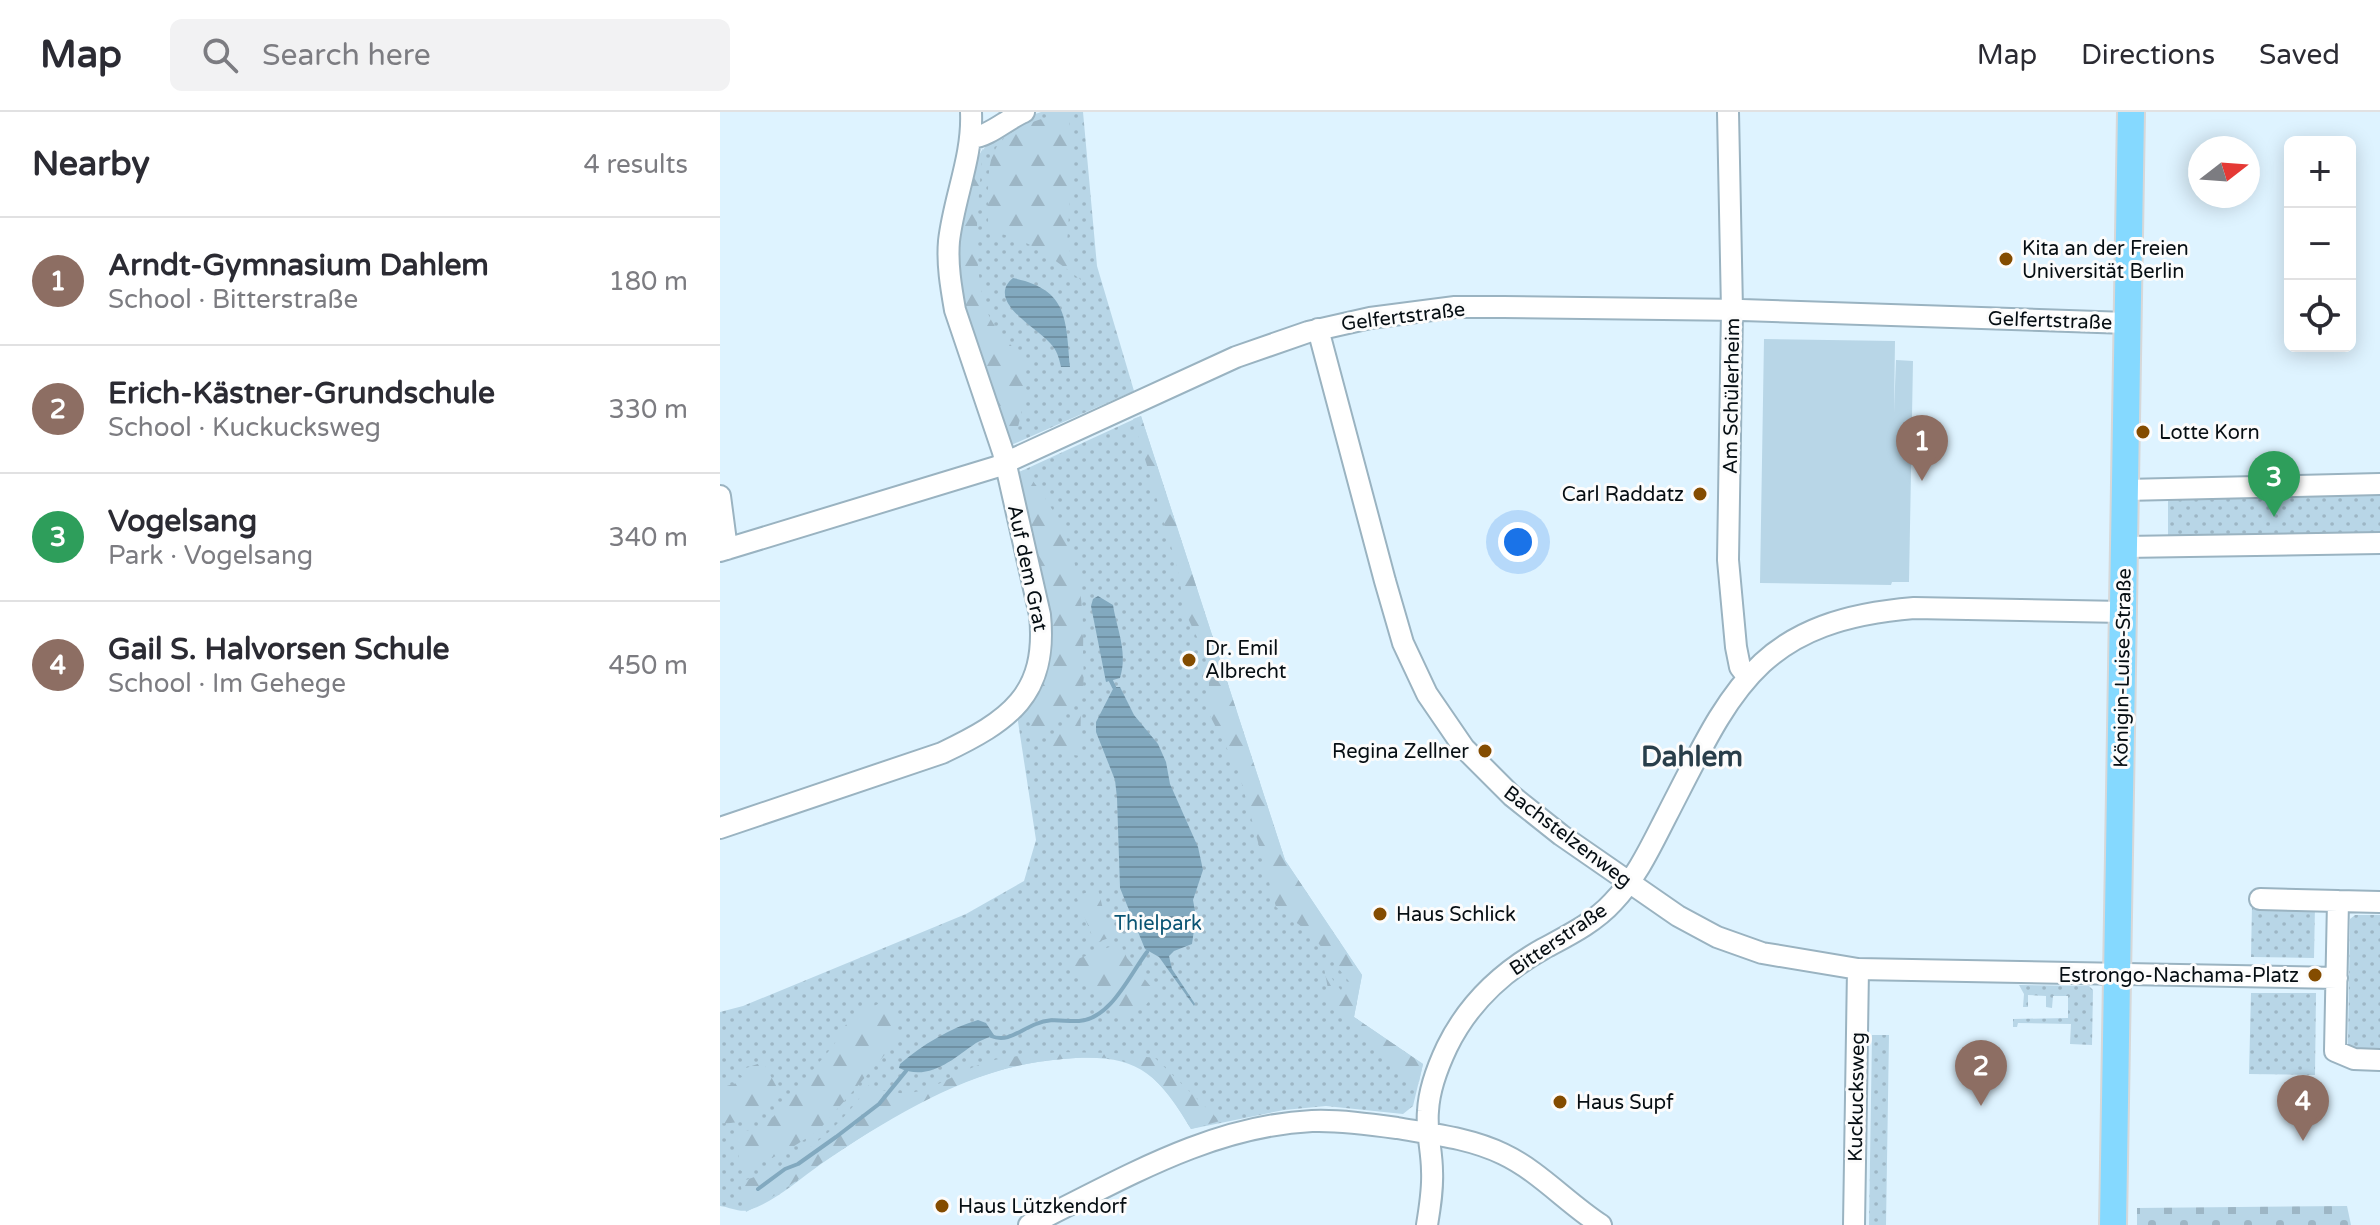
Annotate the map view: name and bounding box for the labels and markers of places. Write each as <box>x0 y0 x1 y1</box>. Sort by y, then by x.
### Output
place label: Kita an der Freien Universität Berlin <box>2022 237 2189 284</box>
marker: Kita an der Freien Universität Berlin <box>1997 250 2015 268</box>
pin: 1 <box>1896 415 1948 481</box>
place label: Lotte Korn <box>2159 421 2260 445</box>
marker: Lotte Korn <box>2134 423 2152 441</box>
pin: 3 <box>2248 451 2300 517</box>
place label: Carl Raddatz <box>1562 483 1684 507</box>
marker: Carl Raddatz <box>1691 485 1709 503</box>
place label: Dr. Emil Albrecht <box>1205 637 1287 684</box>
marker: Dr. Emil Albrecht <box>1180 651 1198 669</box>
place label: Regina Zellner <box>1332 740 1469 764</box>
marker: Regina Zellner <box>1476 742 1494 760</box>
place label: Haus Schlick <box>1396 903 1516 927</box>
marker: Haus Schlick <box>1371 905 1389 923</box>
place label: Estrongo-Nachama-Platz <box>2059 964 2299 988</box>
marker: Estrongo-Nachama-Platz <box>2306 966 2324 984</box>
pin: 2 <box>1955 1040 2007 1106</box>
pin: 4 <box>2277 1075 2329 1141</box>
place label: Haus Supf <box>1576 1091 1674 1115</box>
marker: Haus Supf <box>1551 1093 1569 1111</box>
place label: Haus Lützkendorf <box>958 1195 1127 1219</box>
marker: Haus Lützkendorf <box>933 1197 951 1215</box>

